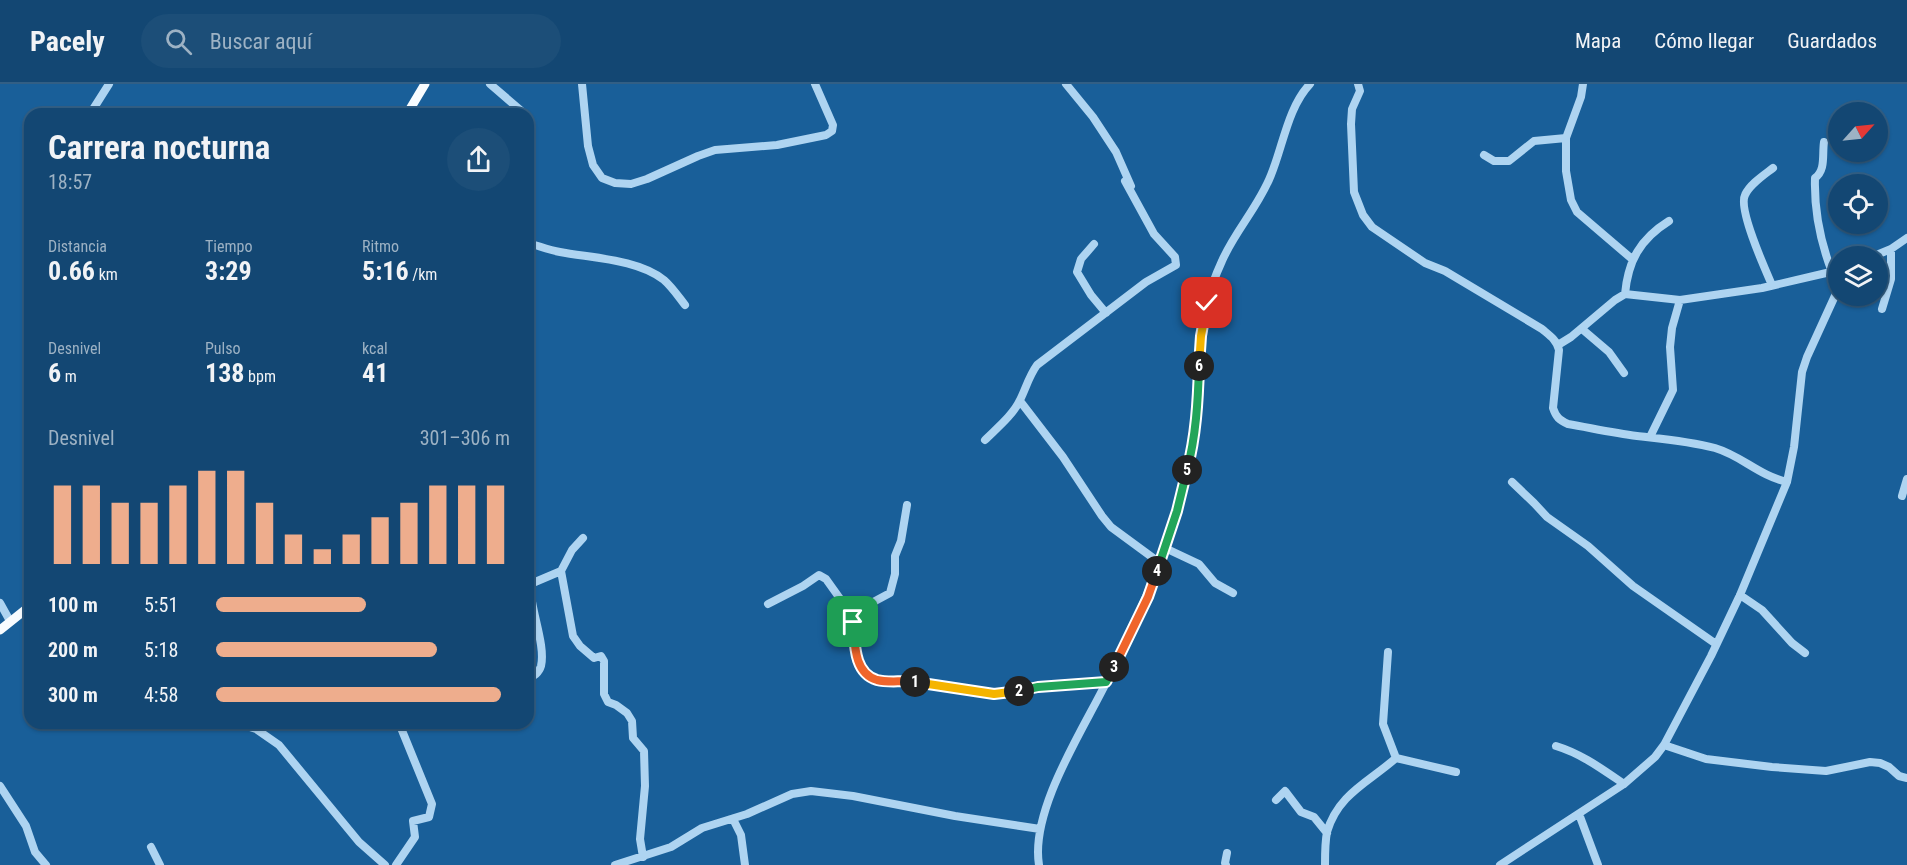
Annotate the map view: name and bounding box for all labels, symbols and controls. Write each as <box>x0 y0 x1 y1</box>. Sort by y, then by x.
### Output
search box <box>141 14 561 68</box>
text: Pacely <box>30 25 105 58</box>
icon: search <box>162 25 195 58</box>
text: Buscar aquí <box>210 29 312 54</box>
text: Mapa <box>1575 29 1621 53</box>
text: Cómo llegar <box>1654 29 1754 53</box>
text: Guardados <box>1787 29 1877 53</box>
north arrow <box>1828 102 1888 162</box>
map controls <box>1828 102 1888 306</box>
text: Carrera nocturna <box>48 128 270 167</box>
button: share <box>447 128 510 191</box>
text: 18:57 <box>48 170 92 194</box>
button: locate <box>1828 174 1888 234</box>
text: Distancia <box>48 237 107 256</box>
text: Tiempo <box>205 237 252 256</box>
text: Ritmo <box>362 237 399 256</box>
button: layers <box>1828 246 1888 306</box>
text: 0.66 <box>48 256 95 286</box>
text: 3:29 <box>205 256 252 286</box>
text: 5:16 <box>362 256 409 286</box>
text: km <box>95 265 118 284</box>
text: /km <box>409 265 437 284</box>
pin <box>1181 277 1232 328</box>
icon: check <box>1190 286 1223 319</box>
text: Desnivel <box>48 339 101 358</box>
text: Pulso <box>205 339 241 358</box>
text: kcal <box>362 339 388 358</box>
pin: 6 <box>1184 351 1214 381</box>
text: 6 <box>1195 356 1203 375</box>
text: 6 <box>48 358 61 388</box>
text: 138 <box>205 358 244 388</box>
text: 41 <box>362 358 388 388</box>
text: m <box>61 367 77 386</box>
text: bpm <box>244 367 276 386</box>
text: Desnivel <box>48 426 115 450</box>
text: 301–306 m <box>420 426 510 450</box>
pin: 5 <box>1172 455 1202 485</box>
text: 5 <box>1183 460 1191 479</box>
pin: 4 <box>1142 556 1172 586</box>
text: 4 <box>1153 561 1161 580</box>
text: 100 m <box>48 593 98 617</box>
text: 5:51 <box>144 593 178 617</box>
pin <box>827 596 878 647</box>
icon: arrive <box>836 605 869 638</box>
text: 200 m <box>48 638 98 662</box>
text: 5:18 <box>144 638 178 662</box>
pin: 3 <box>1099 652 1129 682</box>
text: 3 <box>1110 657 1118 676</box>
pin: 1 <box>900 667 930 697</box>
text: 1 <box>911 672 919 691</box>
pin: 2 <box>1004 676 1034 706</box>
text: 2 <box>1015 681 1023 700</box>
text: 300 m <box>48 683 98 707</box>
text: 4:58 <box>144 683 178 707</box>

